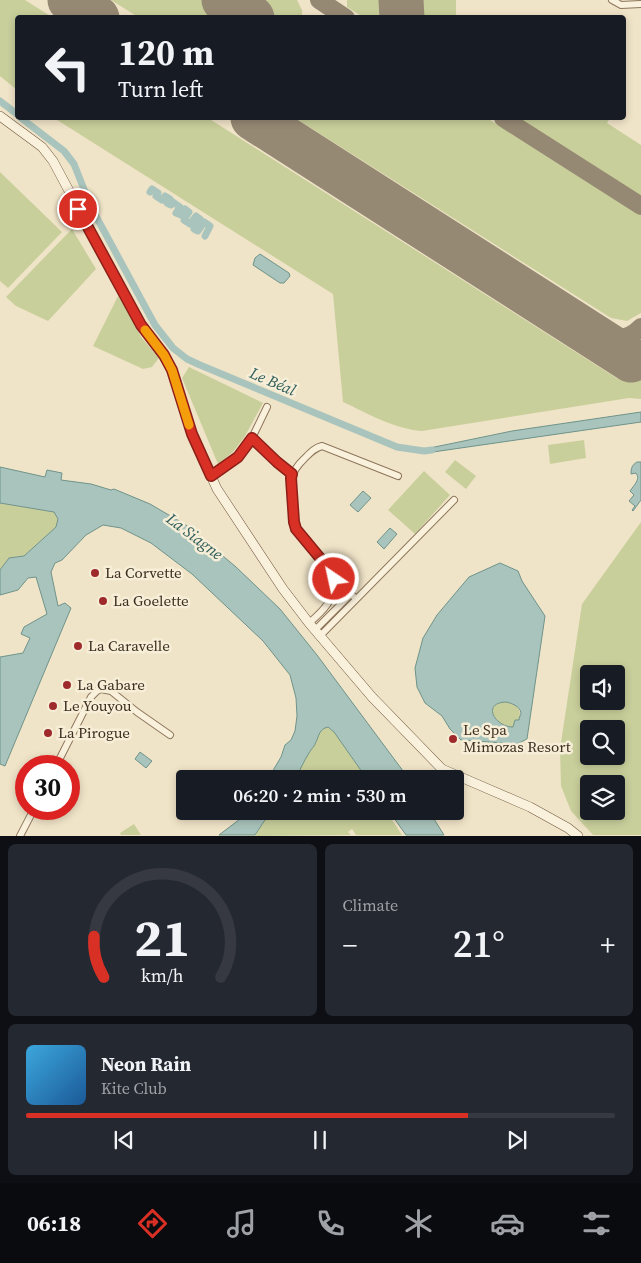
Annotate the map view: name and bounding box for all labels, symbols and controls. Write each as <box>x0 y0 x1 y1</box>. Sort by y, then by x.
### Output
text: 120 m <box>118 29 214 77</box>
icon: left <box>35 35 100 100</box>
text: Turn left <box>118 74 203 104</box>
pin <box>57 188 99 230</box>
icon: arrive <box>64 195 92 223</box>
water label: Le Béal <box>246 361 300 401</box>
water label: La Siagne <box>161 507 228 565</box>
position arrow <box>307 552 359 604</box>
place label: La Corvette <box>105 562 182 583</box>
marker: La Corvette <box>89 567 101 579</box>
place label: La Goelette <box>113 590 189 611</box>
marker: La Goelette <box>97 595 109 607</box>
place label: La Caravelle <box>88 635 170 656</box>
marker: La Caravelle <box>72 640 84 652</box>
map controls <box>580 665 625 820</box>
button: sound <box>580 665 625 710</box>
place label: La Gabare <box>77 674 145 695</box>
marker: La Gabare <box>61 679 73 691</box>
place label: Le Youyou <box>63 695 132 716</box>
marker: Le Youyou <box>47 700 59 712</box>
place label: Le Spa Mimozas Resort <box>463 719 571 757</box>
button: search <box>580 720 625 765</box>
place label: La Pirogue <box>58 722 130 743</box>
marker: La Pirogue <box>42 727 54 739</box>
marker: Le Spa Mimozas Resort <box>447 733 459 745</box>
speed limit sign: 30 <box>15 755 80 820</box>
button: layers <box>580 775 625 820</box>
text: 06:20 · 2 min · 530 m <box>233 782 407 808</box>
text: Climate <box>343 894 398 916</box>
text: 21 <box>134 902 190 973</box>
text: 21° <box>453 918 505 970</box>
text: − <box>343 926 357 964</box>
text: + <box>600 926 615 964</box>
text: km/h <box>141 963 184 988</box>
text: Neon Rain <box>101 1051 191 1077</box>
text: Kite Club <box>101 1077 167 1099</box>
icon: previous <box>110 1126 138 1154</box>
icon: pause <box>306 1126 334 1154</box>
icon: next <box>503 1126 531 1154</box>
icon: directions <box>135 1206 170 1241</box>
icon: music <box>224 1206 259 1241</box>
icon: phone <box>313 1206 348 1241</box>
icon: climate <box>401 1206 436 1241</box>
icon: car <box>490 1206 525 1241</box>
icon: filters <box>579 1206 614 1241</box>
text: 06:18 <box>27 1208 81 1238</box>

